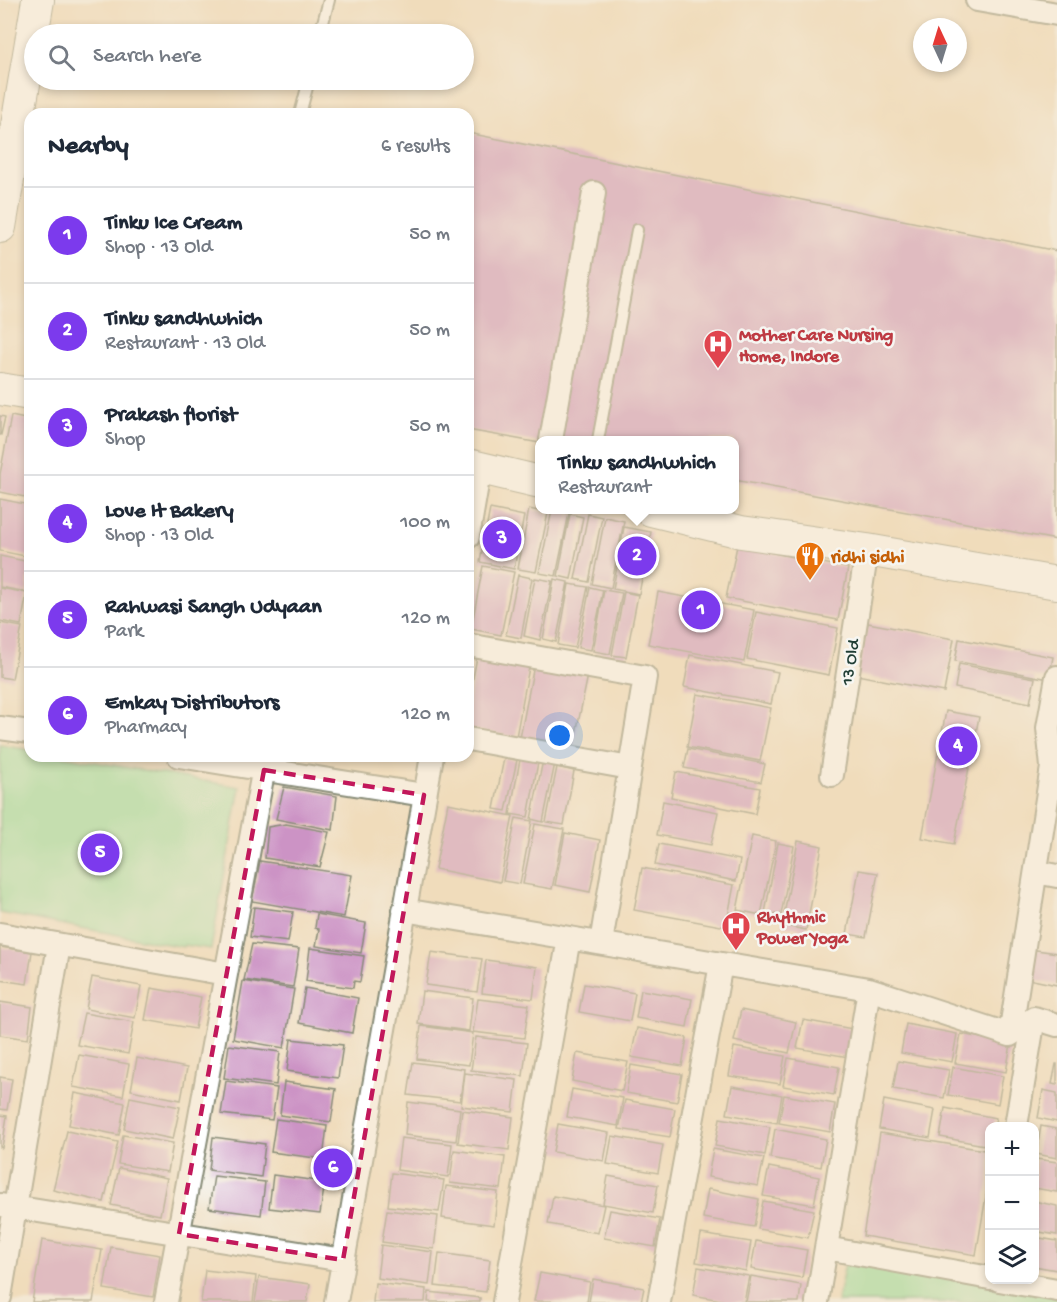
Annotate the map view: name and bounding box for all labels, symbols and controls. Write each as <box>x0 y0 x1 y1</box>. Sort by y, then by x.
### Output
north arrow <box>913 18 967 72</box>
search box <box>24 24 474 90</box>
icon: search <box>45 41 78 74</box>
text: Search here <box>93 44 201 70</box>
text: Nearby <box>48 132 129 163</box>
text: 6 results <box>381 136 450 159</box>
text: Tinku Ice Cream <box>105 211 242 237</box>
text: 1 <box>63 224 72 247</box>
text: 50 m <box>409 224 450 247</box>
text: Shop · 13 Old <box>105 237 212 260</box>
text: Tinku sandhwhich <box>105 307 262 333</box>
text: 2 <box>63 320 72 343</box>
text: 50 m <box>409 320 450 343</box>
place label: Mother Care Nursing Home, Indore <box>739 326 893 368</box>
hospital icon: Mother Care Nursing Home, Indore <box>702 328 734 370</box>
text: Restaurant · 13 Old <box>105 333 265 356</box>
text: Prakash florist <box>105 403 237 429</box>
text: 3 <box>62 416 73 439</box>
text: 50 m <box>409 416 450 439</box>
text: Shop <box>105 429 145 452</box>
popup <box>535 436 739 514</box>
text: Tinku sandhwhich <box>558 451 716 477</box>
text: Restaurant <box>558 477 651 500</box>
text: Love It Bakery <box>105 499 233 525</box>
text: 4 <box>63 512 72 535</box>
text: 100 m <box>400 512 450 535</box>
pin: 3 <box>482 516 522 562</box>
text: Shop · 13 Old <box>105 525 212 548</box>
pin: 2 <box>618 534 656 578</box>
restaurant icon: ridhi sidhi <box>794 540 826 582</box>
place label: ridhi sidhi <box>830 548 904 569</box>
pin: 1 <box>682 588 720 632</box>
text: Rahwasi Sangh Udyaan <box>105 595 322 621</box>
text: 5 <box>62 608 73 631</box>
text: 120 m <box>402 608 450 631</box>
text: Park <box>105 621 143 644</box>
street label: 13 Old <box>837 636 866 688</box>
text: Emkay Distributors <box>105 691 279 717</box>
text: 6 <box>62 704 73 727</box>
text: 120 m <box>402 704 450 727</box>
text: Pharmacy <box>105 717 187 740</box>
your location <box>545 721 574 750</box>
pin: 4 <box>938 724 978 768</box>
pin: 5 <box>80 830 120 876</box>
place label: Rhythmic Power Yoga <box>756 908 849 950</box>
hospital icon: Rhythmic Power Yoga <box>720 910 752 952</box>
map controls <box>985 1122 1039 1284</box>
button: + <box>985 1122 1039 1176</box>
pin: 6 <box>314 1146 352 1190</box>
button: − <box>985 1176 1039 1230</box>
button: layers <box>985 1230 1039 1284</box>

